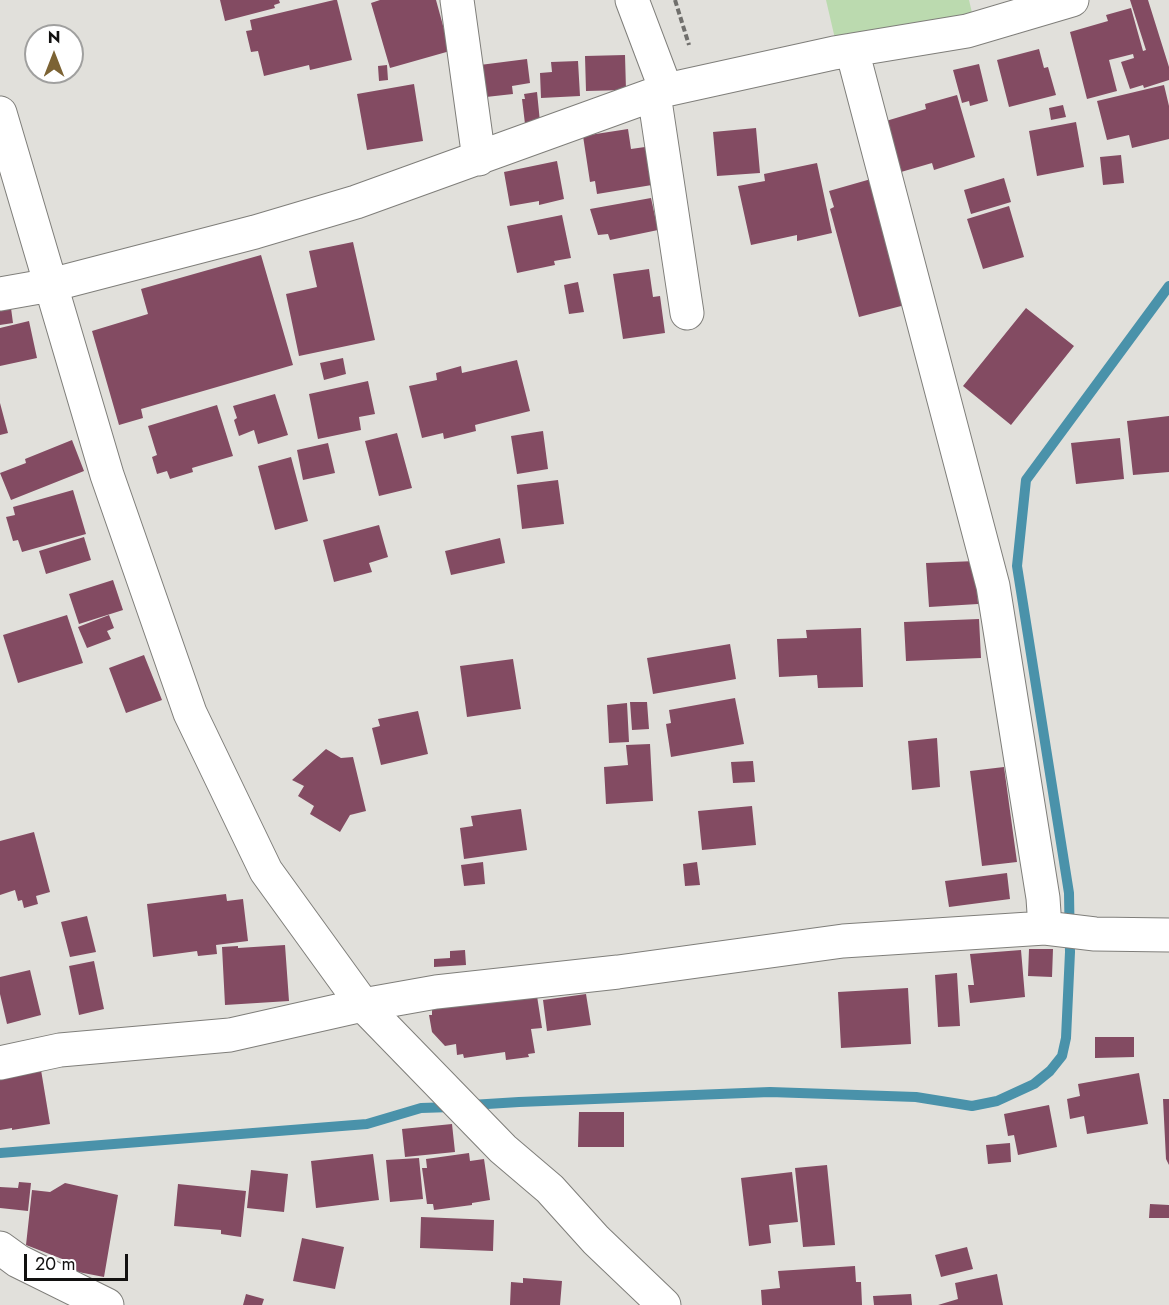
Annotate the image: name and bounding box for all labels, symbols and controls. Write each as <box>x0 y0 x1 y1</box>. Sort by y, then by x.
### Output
north arrow <box>24 24 84 84</box>
text: N <box>48 26 60 49</box>
scale bar <box>27 1242 130 1280</box>
text: 20 m <box>35 1251 75 1277</box>

